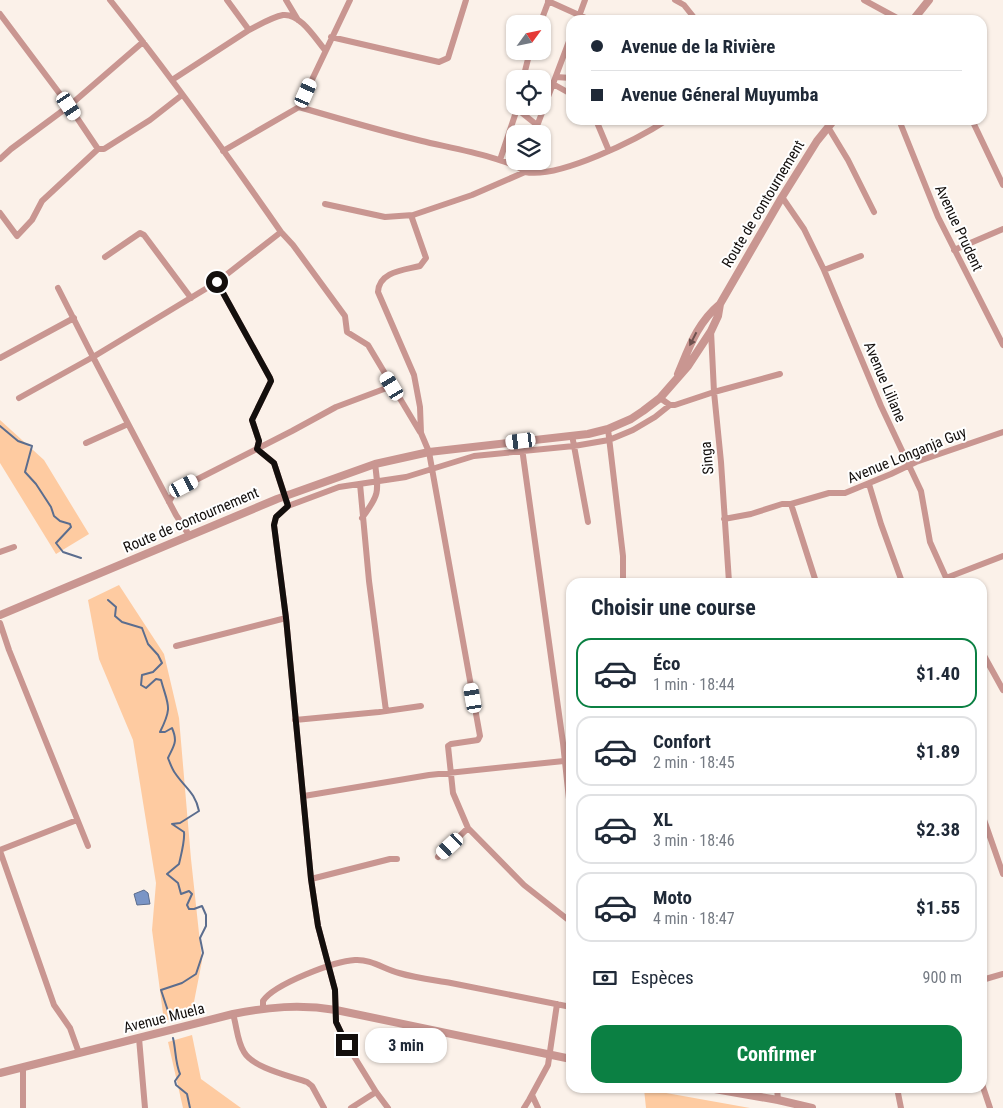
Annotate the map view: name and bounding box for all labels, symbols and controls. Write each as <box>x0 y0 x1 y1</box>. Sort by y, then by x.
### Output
north arrow <box>506 15 551 60</box>
map controls <box>506 15 551 170</box>
text: Avenue de la Rivière <box>621 35 775 58</box>
button: locate <box>506 70 551 115</box>
car <box>293 76 318 110</box>
text: Avenue Géneral Muyumba <box>621 83 818 106</box>
car <box>54 89 83 123</box>
button: layers <box>506 125 551 170</box>
street label: Route de contournement <box>718 137 808 271</box>
street label: Avenue Prudent <box>931 182 987 274</box>
route start <box>206 271 228 293</box>
one-way arrow <box>689 331 697 346</box>
street label: Avenue Liliane <box>860 339 910 425</box>
car <box>377 369 406 403</box>
street label: Avenue Longanja Guy <box>845 423 969 487</box>
car <box>505 432 536 450</box>
street label: Singa <box>697 441 717 475</box>
car <box>167 473 200 499</box>
street label: Route de contournement <box>121 483 261 557</box>
text: Choisir une course <box>591 595 756 620</box>
icon: car <box>593 651 638 696</box>
text: Éco <box>653 652 680 675</box>
text: $1.40 <box>916 662 960 685</box>
text: 1 min · 18:44 <box>653 675 735 694</box>
car <box>463 682 482 714</box>
icon: car <box>593 729 638 774</box>
text: Confort <box>653 730 711 753</box>
text: $1.89 <box>916 740 960 763</box>
text: 2 min · 18:45 <box>653 753 735 772</box>
icon: car <box>593 807 638 852</box>
text: XL <box>653 808 673 831</box>
text: $2.38 <box>916 818 960 841</box>
car <box>433 830 466 862</box>
text: 3 min · 18:46 <box>653 831 735 850</box>
icon: car <box>593 885 638 930</box>
text: Moto <box>653 886 692 909</box>
text: $1.55 <box>916 896 960 919</box>
text: 4 min · 18:47 <box>653 909 735 928</box>
icon: cash <box>591 964 619 992</box>
text: Espèces <box>631 966 694 989</box>
text: 900 m <box>923 968 962 987</box>
street label: Avenue Muela <box>122 999 206 1037</box>
button: Confirmer <box>591 1025 962 1083</box>
callout: 3 min <box>364 1028 447 1062</box>
route end <box>336 1034 358 1056</box>
text: 3 min <box>388 1036 424 1055</box>

